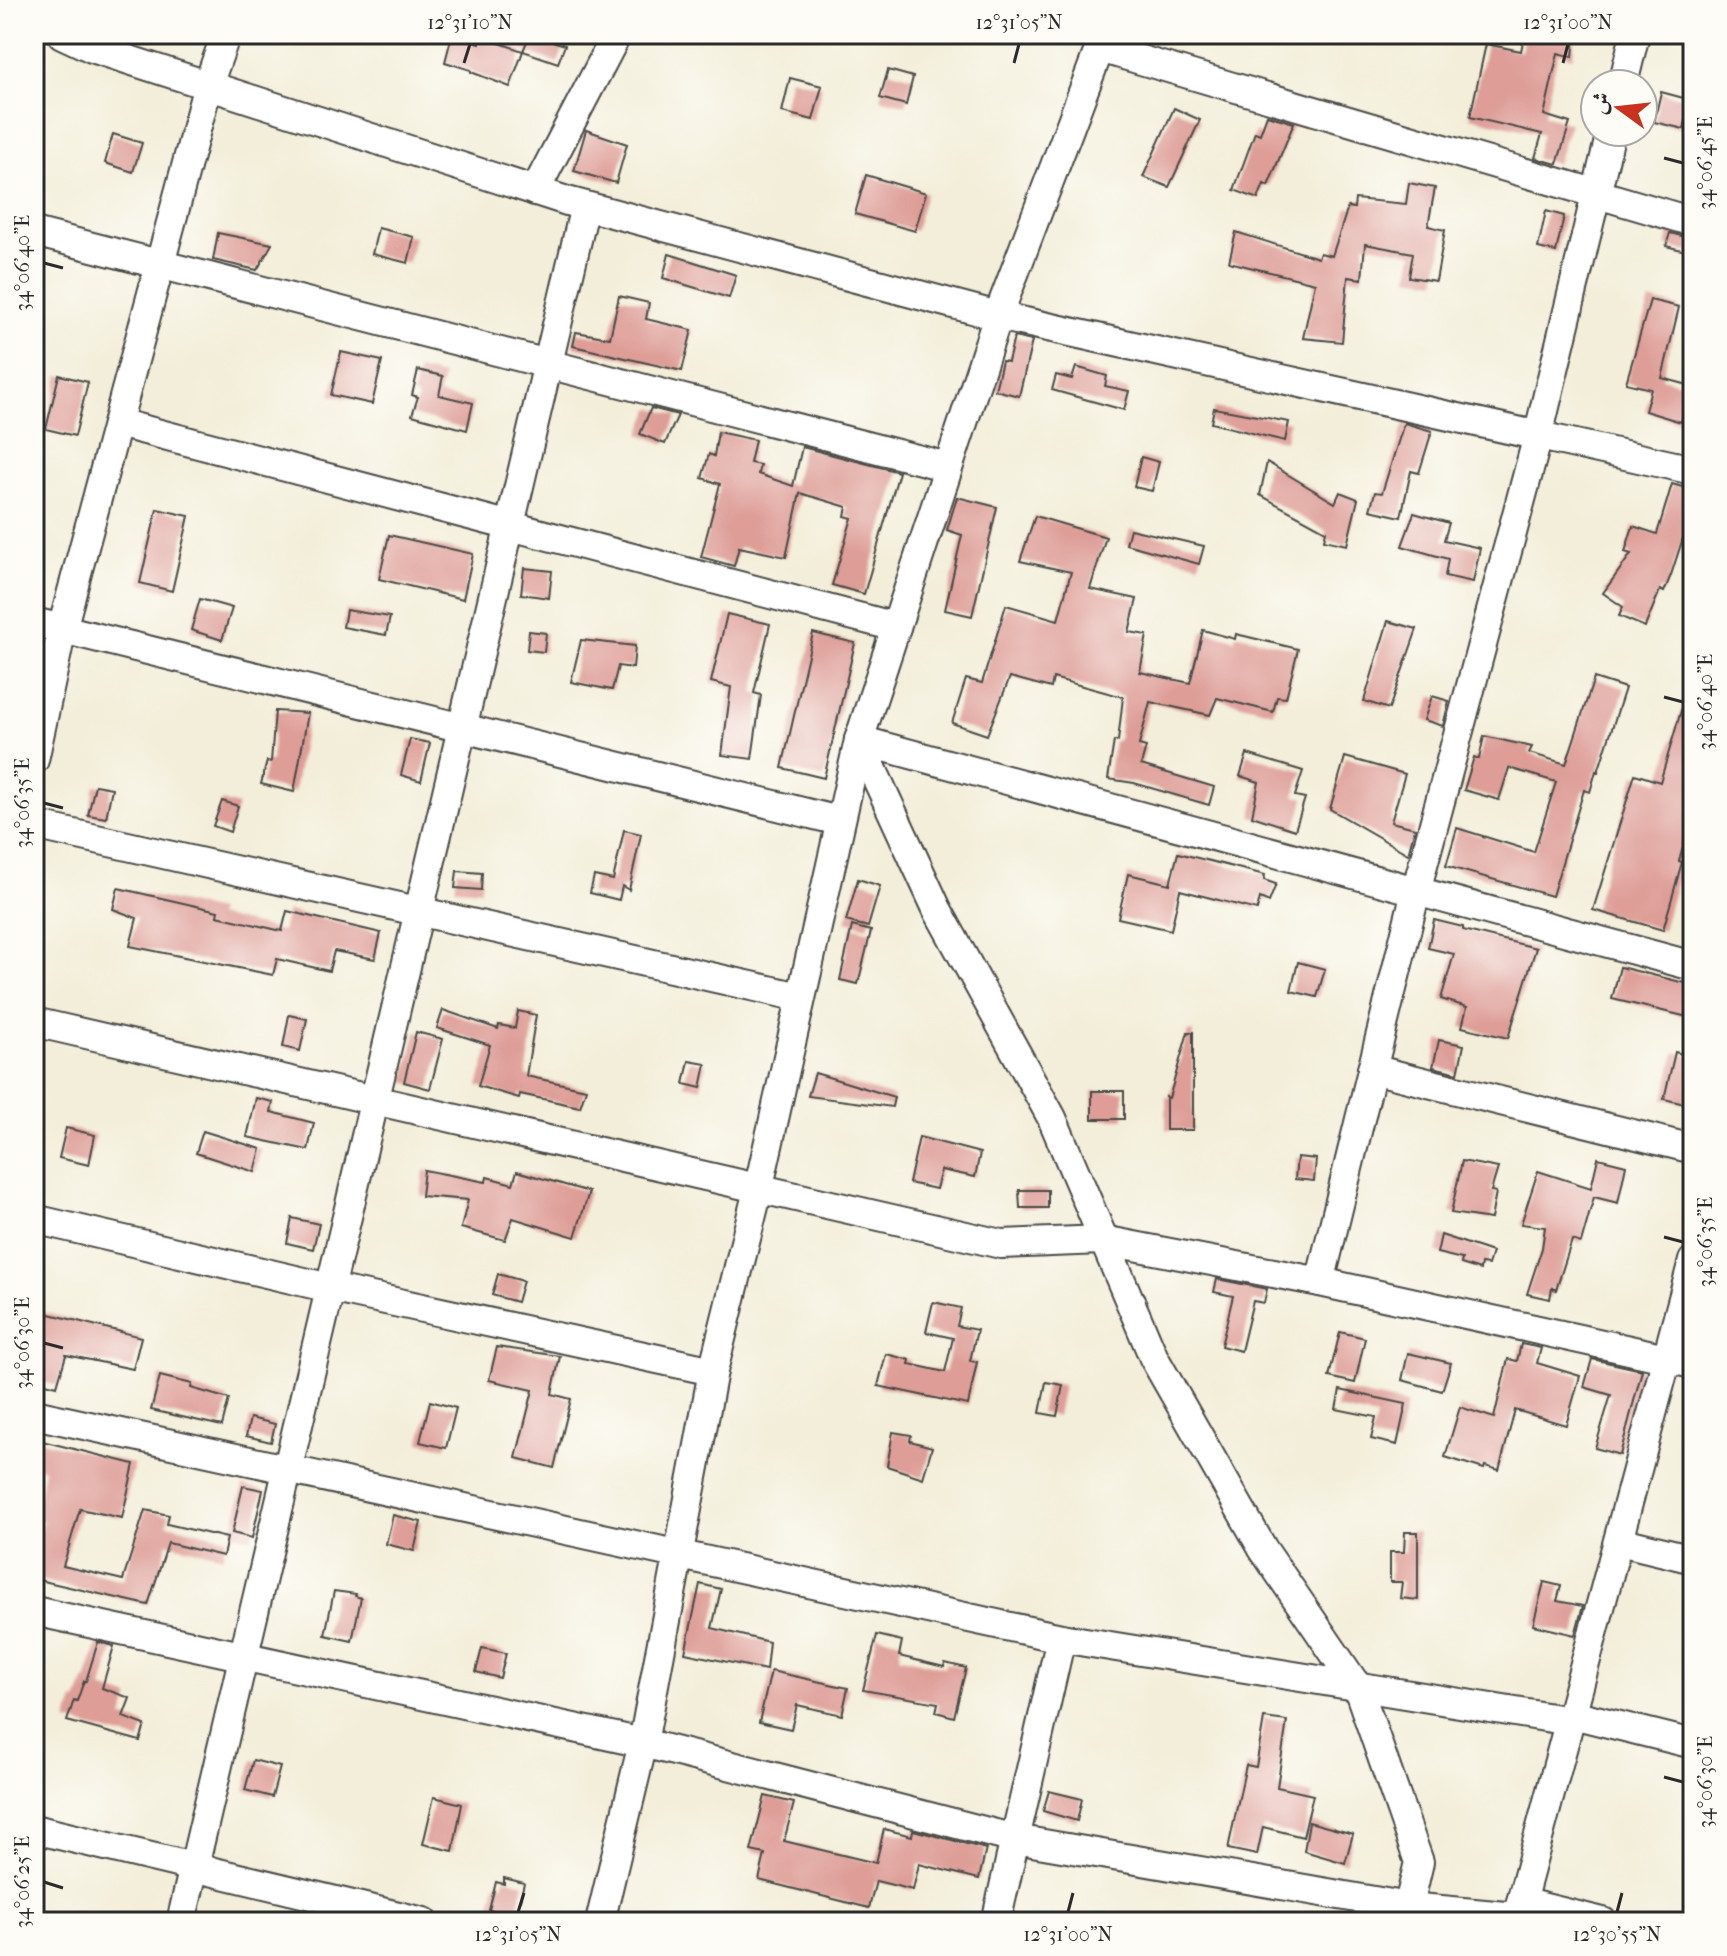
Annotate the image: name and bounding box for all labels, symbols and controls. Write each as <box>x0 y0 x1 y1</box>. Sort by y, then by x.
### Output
text: 12°31'10"N <box>427 11 513 34</box>
text: 12°31'05"N <box>976 11 1062 34</box>
text: 12°31'00"N <box>1523 11 1613 34</box>
north arrow <box>1579 68 1659 148</box>
text: ش <box>1585 89 1616 117</box>
text: 34°06'45"E <box>1694 116 1717 210</box>
text: 34°06'40"E <box>11 215 34 311</box>
text: 34°06'40"E <box>1694 654 1717 750</box>
text: 34°06'35"E <box>11 758 34 848</box>
text: 34°06'35"E <box>1694 1197 1717 1287</box>
text: 34°06'30"E <box>11 1297 34 1389</box>
text: 34°06'30"E <box>1694 1736 1717 1828</box>
text: 34°06'25"E <box>11 1836 34 1928</box>
text: 12°31'05"N <box>475 1923 561 1946</box>
text: 12°31'00"N <box>1023 1923 1113 1946</box>
text: 12°30'55"N <box>1573 1923 1661 1946</box>

